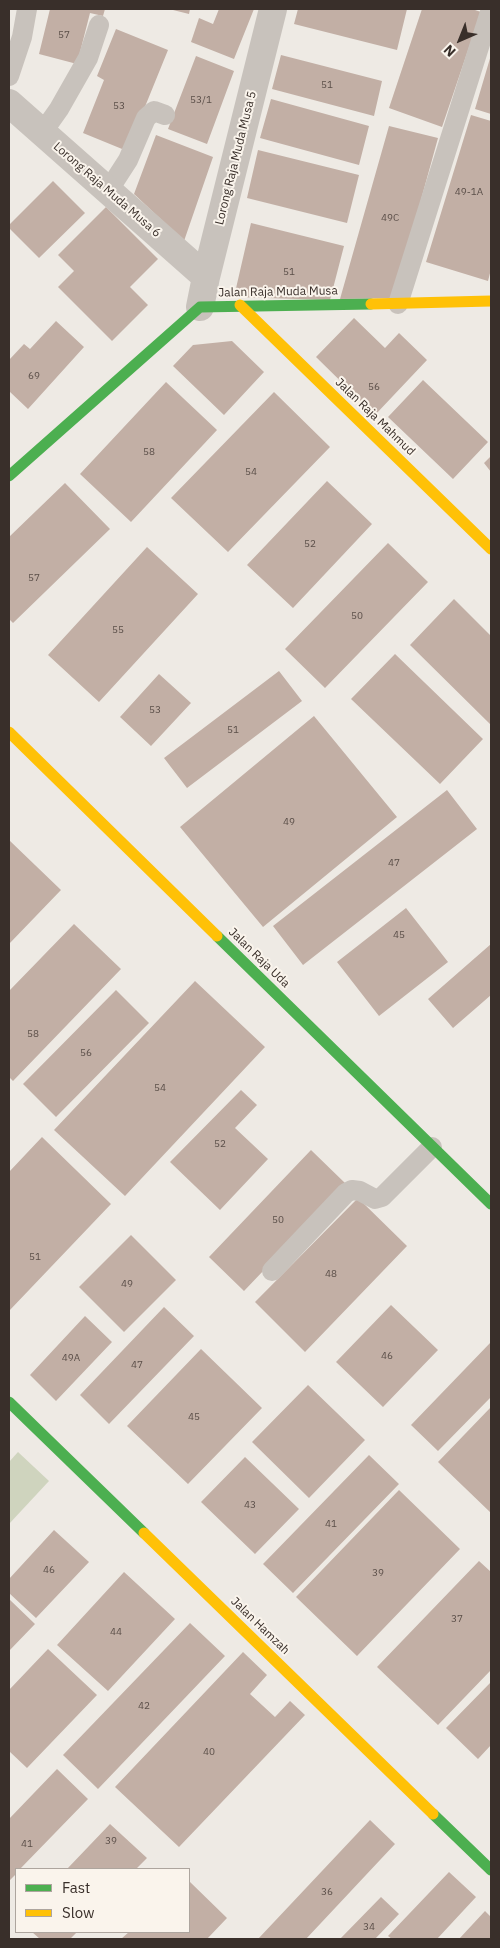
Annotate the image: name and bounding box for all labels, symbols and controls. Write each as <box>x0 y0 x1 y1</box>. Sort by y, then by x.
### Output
north arrow <box>435 15 485 65</box>
house number: 57 <box>58 29 70 41</box>
text: N <box>440 41 459 61</box>
house number: 51 <box>321 79 333 91</box>
street label: Lorong Raja Muda Musa 5 <box>212 90 260 226</box>
house number: 53/1 <box>190 94 212 106</box>
house number: 53 <box>113 100 125 112</box>
street label: Lorong Raja Muda Musa 6 <box>50 139 164 241</box>
house number: 49-1A <box>455 186 483 198</box>
house number: 49C <box>381 212 399 224</box>
house number: 51 <box>283 266 295 278</box>
street label: Jalan Raja Muda Musa <box>218 284 338 300</box>
house number: 69 <box>28 370 40 382</box>
street label: Jalan Raja Mahmud <box>332 375 418 459</box>
house number: 56 <box>368 381 380 393</box>
house number: 58 <box>143 446 155 458</box>
house number: 54 <box>245 466 257 478</box>
house number: 52 <box>304 538 316 550</box>
house number: 57 <box>28 572 40 584</box>
house number: 50 <box>351 610 363 622</box>
house number: 55 <box>112 624 124 636</box>
house number: 53 <box>149 704 161 716</box>
house number: 51 <box>227 724 239 736</box>
house number: 49 <box>283 816 295 828</box>
house number: 47 <box>388 857 400 869</box>
street label: Jalan Raja Uda <box>225 925 293 991</box>
house number: 45 <box>393 929 405 941</box>
house number: 58 <box>27 1028 39 1040</box>
house number: 56 <box>80 1047 92 1059</box>
house number: 54 <box>154 1082 166 1094</box>
house number: 52 <box>214 1138 226 1150</box>
house number: 50 <box>272 1214 284 1226</box>
house number: 51 <box>29 1251 41 1263</box>
house number: 48 <box>325 1268 337 1280</box>
house number: 49 <box>121 1278 133 1290</box>
house number: 46 <box>381 1350 393 1362</box>
house number: 49A <box>62 1352 80 1364</box>
house number: 47 <box>131 1359 143 1371</box>
house number: 45 <box>188 1411 200 1423</box>
house number: 43 <box>244 1499 256 1511</box>
house number: 41 <box>325 1518 337 1530</box>
house number: 46 <box>43 1564 55 1576</box>
house number: 39 <box>372 1567 384 1579</box>
street label: Jalan Hamzah <box>228 1594 292 1658</box>
house number: 37 <box>451 1613 463 1625</box>
house number: 44 <box>110 1626 122 1638</box>
house number: 42 <box>138 1700 150 1712</box>
house number: 40 <box>203 1746 215 1758</box>
house number: 39 <box>105 1835 117 1847</box>
house number: 41 <box>21 1838 33 1850</box>
legend <box>15 1868 190 1933</box>
text: Fast <box>62 1878 90 1897</box>
house number: 36 <box>321 1886 333 1898</box>
text: Slow <box>62 1903 95 1922</box>
house number: 34 <box>363 1921 375 1933</box>

